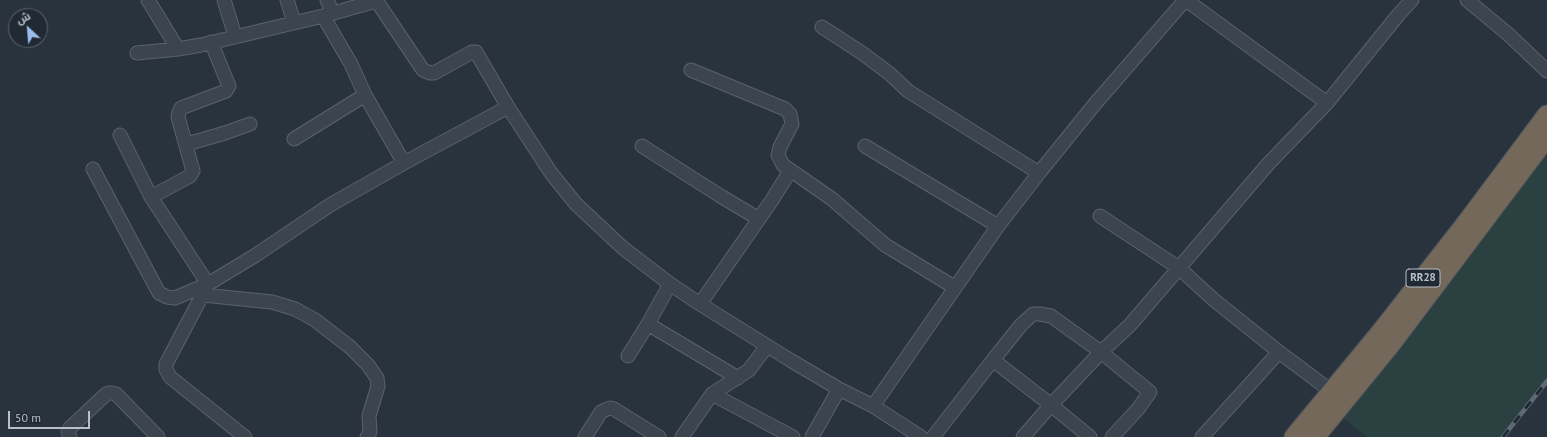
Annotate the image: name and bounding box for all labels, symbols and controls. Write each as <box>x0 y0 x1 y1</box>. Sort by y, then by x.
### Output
north arrow <box>8 8 48 48</box>
text: ش <box>14 9 33 28</box>
road number: RR28 <box>1406 269 1440 287</box>
scale bar <box>10 403 92 429</box>
text: 50 m <box>15 410 41 425</box>

